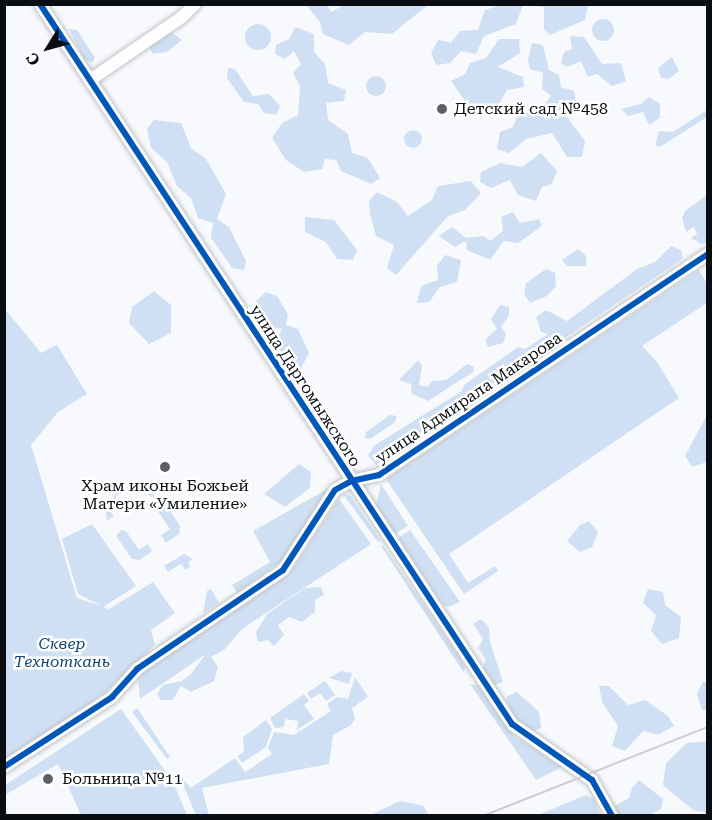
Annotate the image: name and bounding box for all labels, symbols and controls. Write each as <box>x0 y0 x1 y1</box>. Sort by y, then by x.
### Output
north arrow <box>18 18 78 78</box>
text: С <box>22 49 44 69</box>
place label: Детский сад №458 <box>454 99 608 119</box>
marker: Детский сад №458 <box>435 102 449 116</box>
street label: улица Даргомыжского <box>245 301 365 471</box>
street label: улица Адмирала Макарова <box>372 328 566 468</box>
marker: Храм иконы Божьей Матери «Умиление» <box>158 460 172 474</box>
place label: Храм иконы Божьей Матери «Умиление» <box>81 476 249 514</box>
park label: Сквер Техноткань <box>14 634 110 672</box>
place label: Больница №11 <box>62 769 183 789</box>
marker: Больница №11 <box>39 770 57 788</box>

